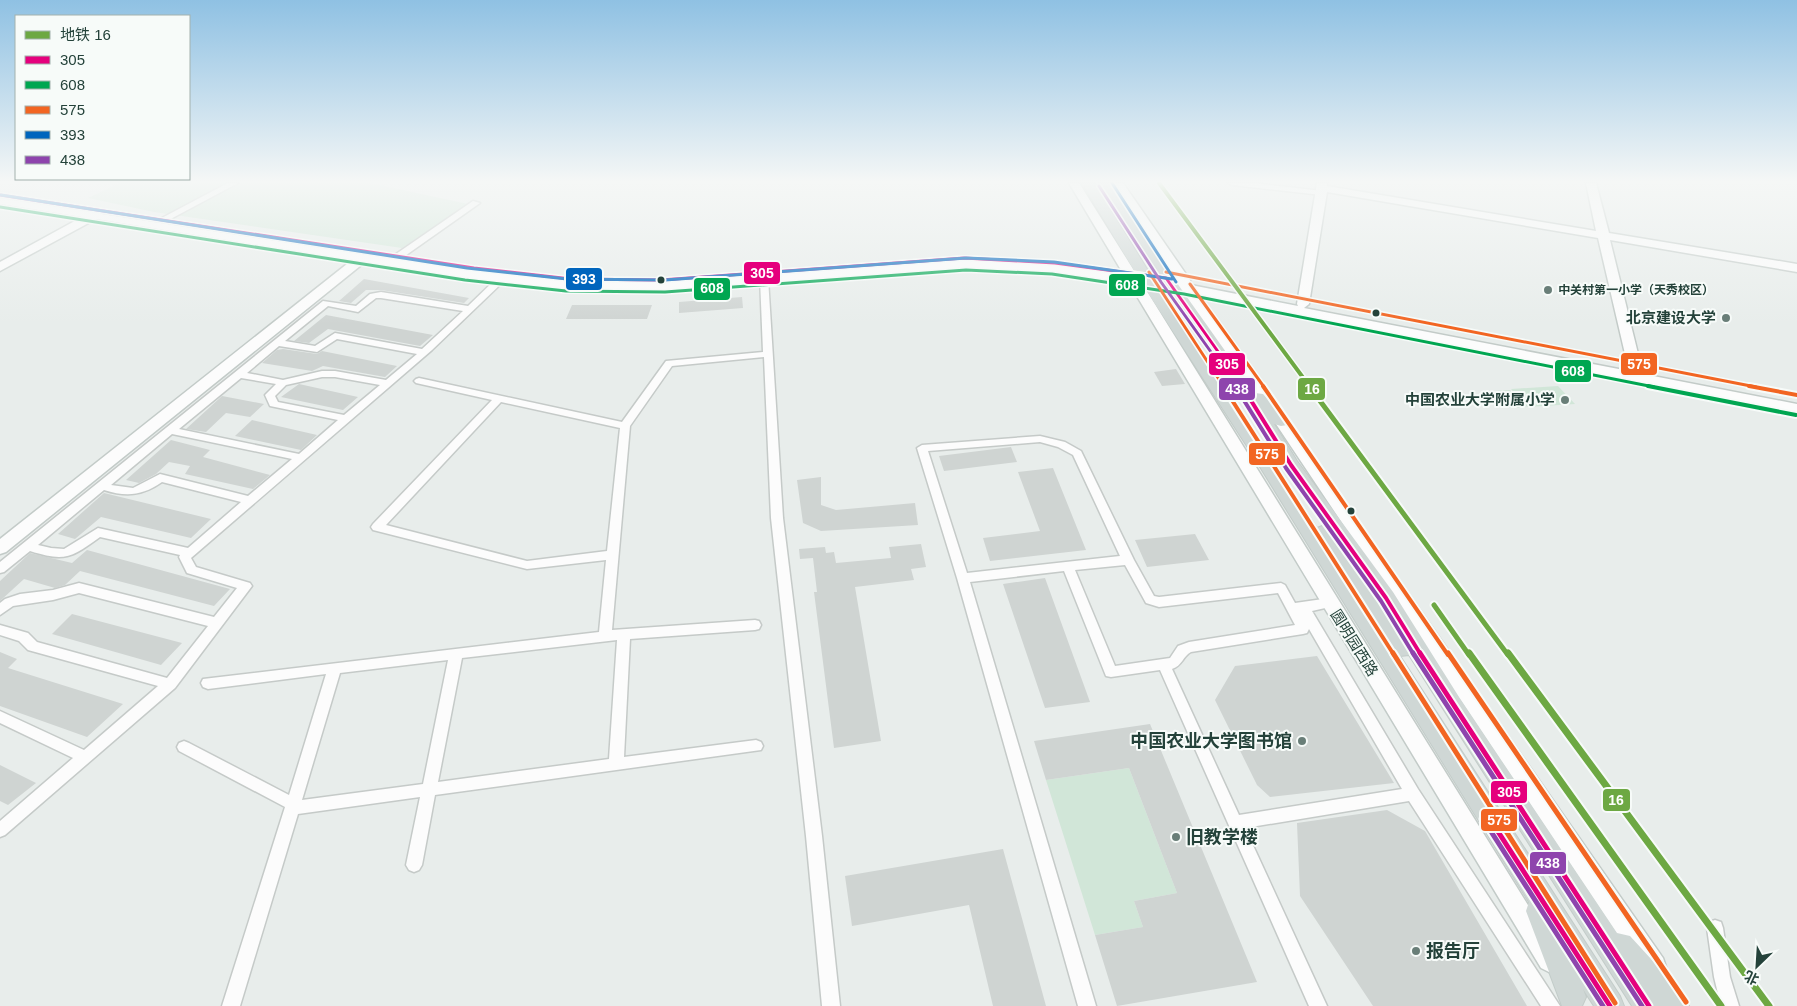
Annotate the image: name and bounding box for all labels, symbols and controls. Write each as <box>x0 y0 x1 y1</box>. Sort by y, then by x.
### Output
legend <box>15 15 190 180</box>
text: 地铁 16 <box>60 26 111 43</box>
text: 305 <box>60 51 85 68</box>
text: 608 <box>60 76 85 93</box>
text: 575 <box>60 101 85 118</box>
text: 393 <box>60 126 85 143</box>
text: 438 <box>60 151 85 168</box>
line badge: 305 <box>743 261 781 285</box>
text: 305 <box>750 265 774 281</box>
line badge: 393 <box>565 267 603 291</box>
text: 393 <box>572 271 596 287</box>
line badge: 608 <box>1108 273 1146 297</box>
unlabelled marker <box>656 275 666 285</box>
line badge: 608 <box>693 277 731 301</box>
text: 608 <box>1115 277 1139 293</box>
text: 608 <box>700 280 724 296</box>
place label: 中关村第一小学（天秀校区） <box>1558 283 1714 297</box>
marker: 中关村第一小学（天秀校区） <box>1542 284 1554 296</box>
unlabelled marker <box>1371 308 1381 318</box>
place label: 北京建设大学 <box>1626 309 1716 326</box>
marker: 北京建设大学 <box>1720 312 1732 324</box>
line badge: 305 <box>1208 352 1246 376</box>
line badge: 575 <box>1620 352 1658 376</box>
text: 305 <box>1215 356 1239 372</box>
text: 575 <box>1627 356 1651 372</box>
line badge: 608 <box>1554 359 1592 383</box>
text: 608 <box>1561 363 1585 379</box>
line badge: 438 <box>1218 377 1256 401</box>
line badge: 16 <box>1297 377 1326 401</box>
text: 438 <box>1225 381 1249 397</box>
text: 16 <box>1304 381 1320 397</box>
place label: 中国农业大学附属小学 <box>1405 391 1555 408</box>
marker: 中国农业大学附属小学 <box>1559 394 1571 406</box>
line badge: 575 <box>1248 442 1286 466</box>
text: 575 <box>1255 446 1279 462</box>
unlabelled marker <box>1346 506 1356 516</box>
street label: 圆明园西路 <box>1327 606 1382 679</box>
place label: 中国农业大学图书馆 <box>1130 731 1292 751</box>
marker: 中国农业大学图书馆 <box>1296 735 1308 747</box>
line badge: 305 <box>1490 780 1528 804</box>
text: 305 <box>1497 784 1521 800</box>
line badge: 16 <box>1602 788 1631 812</box>
text: 16 <box>1608 792 1624 808</box>
line badge: 575 <box>1480 808 1518 832</box>
text: 575 <box>1487 812 1511 828</box>
place label: 旧教学楼 <box>1186 827 1258 847</box>
marker: 旧教学楼 <box>1170 831 1182 843</box>
line badge: 438 <box>1529 851 1567 875</box>
text: 438 <box>1536 855 1560 871</box>
place label: 报告厅 <box>1426 941 1480 961</box>
north arrow <box>1732 941 1782 991</box>
marker: 报告厅 <box>1410 945 1422 957</box>
text: 北 <box>1742 968 1761 988</box>

